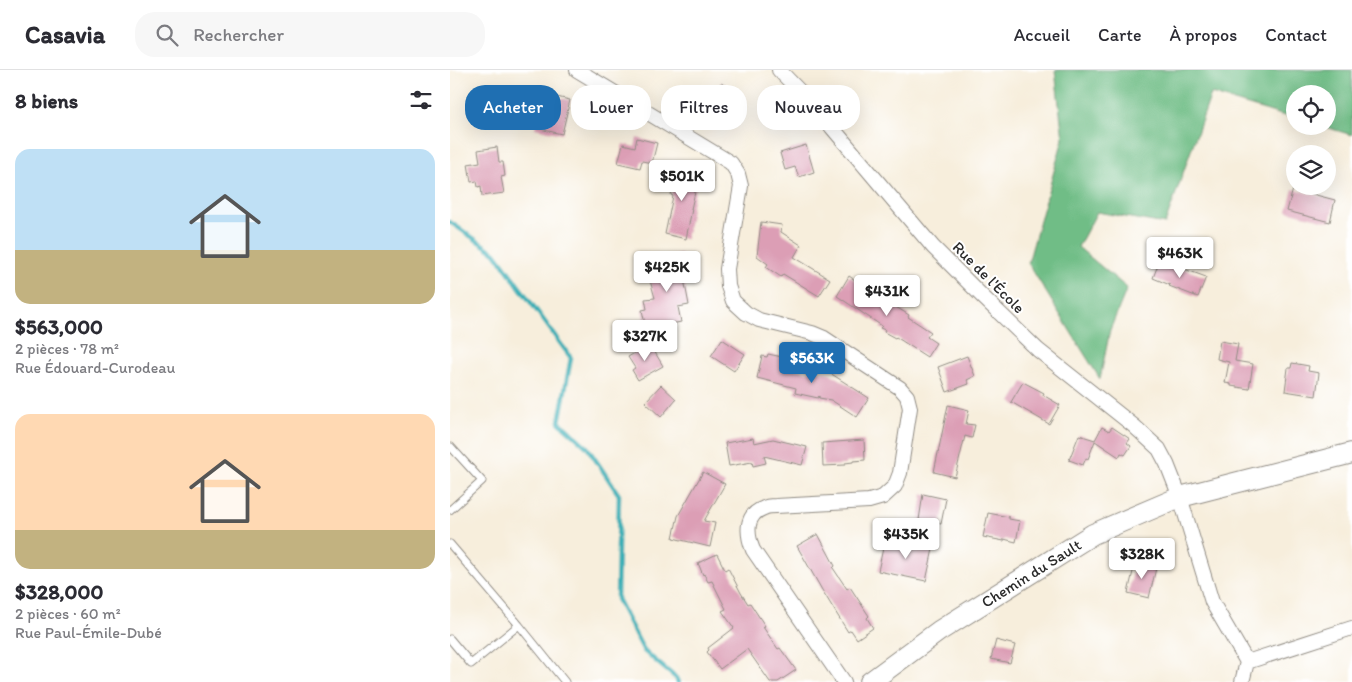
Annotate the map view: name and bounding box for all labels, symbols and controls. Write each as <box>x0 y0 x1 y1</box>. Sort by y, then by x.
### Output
search box <box>135 12 485 57</box>
text: Casavia <box>25 20 105 49</box>
icon: search <box>153 21 181 49</box>
text: Rechercher <box>193 23 284 46</box>
text: Accueil <box>1014 24 1070 46</box>
text: Carte <box>1098 24 1141 46</box>
text: À propos <box>1169 24 1237 46</box>
text: Contact <box>1265 24 1327 46</box>
chip: Acheter <box>465 85 561 130</box>
chip: Louer <box>571 85 651 130</box>
chip: Filtres <box>661 85 747 130</box>
chip: Nouveau <box>757 85 860 130</box>
map controls <box>1286 85 1336 195</box>
button: locate <box>1286 85 1336 135</box>
icon: filters <box>407 86 435 114</box>
text: 8 biens <box>15 88 78 113</box>
button: layers <box>1286 145 1336 195</box>
pin: $501K <box>647 160 717 202</box>
text: $501K <box>660 166 704 185</box>
icon: home <box>180 181 270 271</box>
pin: $463K <box>1145 236 1215 279</box>
street label: Rue de l'École <box>949 237 1029 317</box>
text: $463K <box>1157 243 1203 262</box>
pin: $425K <box>632 250 702 293</box>
text: $425K <box>645 257 689 276</box>
pin: $431K <box>852 274 922 317</box>
text: $431K <box>865 281 909 300</box>
text: $563,000 <box>15 314 103 339</box>
pin: $327K <box>610 320 680 362</box>
text: $327K <box>623 326 667 345</box>
text: 2 pièces · 78 m² <box>15 339 119 358</box>
pin: $563K <box>777 342 847 384</box>
text: $563K <box>790 348 834 367</box>
text: Rue Édouard-Curodeau <box>15 358 175 377</box>
icon: home <box>180 446 270 536</box>
pin: $435K <box>871 518 941 560</box>
text: $435K <box>883 524 929 543</box>
street label: Chemin du Sault <box>978 535 1085 612</box>
pin: $328K <box>1107 538 1177 580</box>
text: $328K <box>1120 544 1164 563</box>
text: $328,000 <box>15 579 103 604</box>
text: 2 pièces · 60 m² <box>15 604 121 623</box>
text: Rue Paul-Émile-Dubé <box>15 623 162 642</box>

